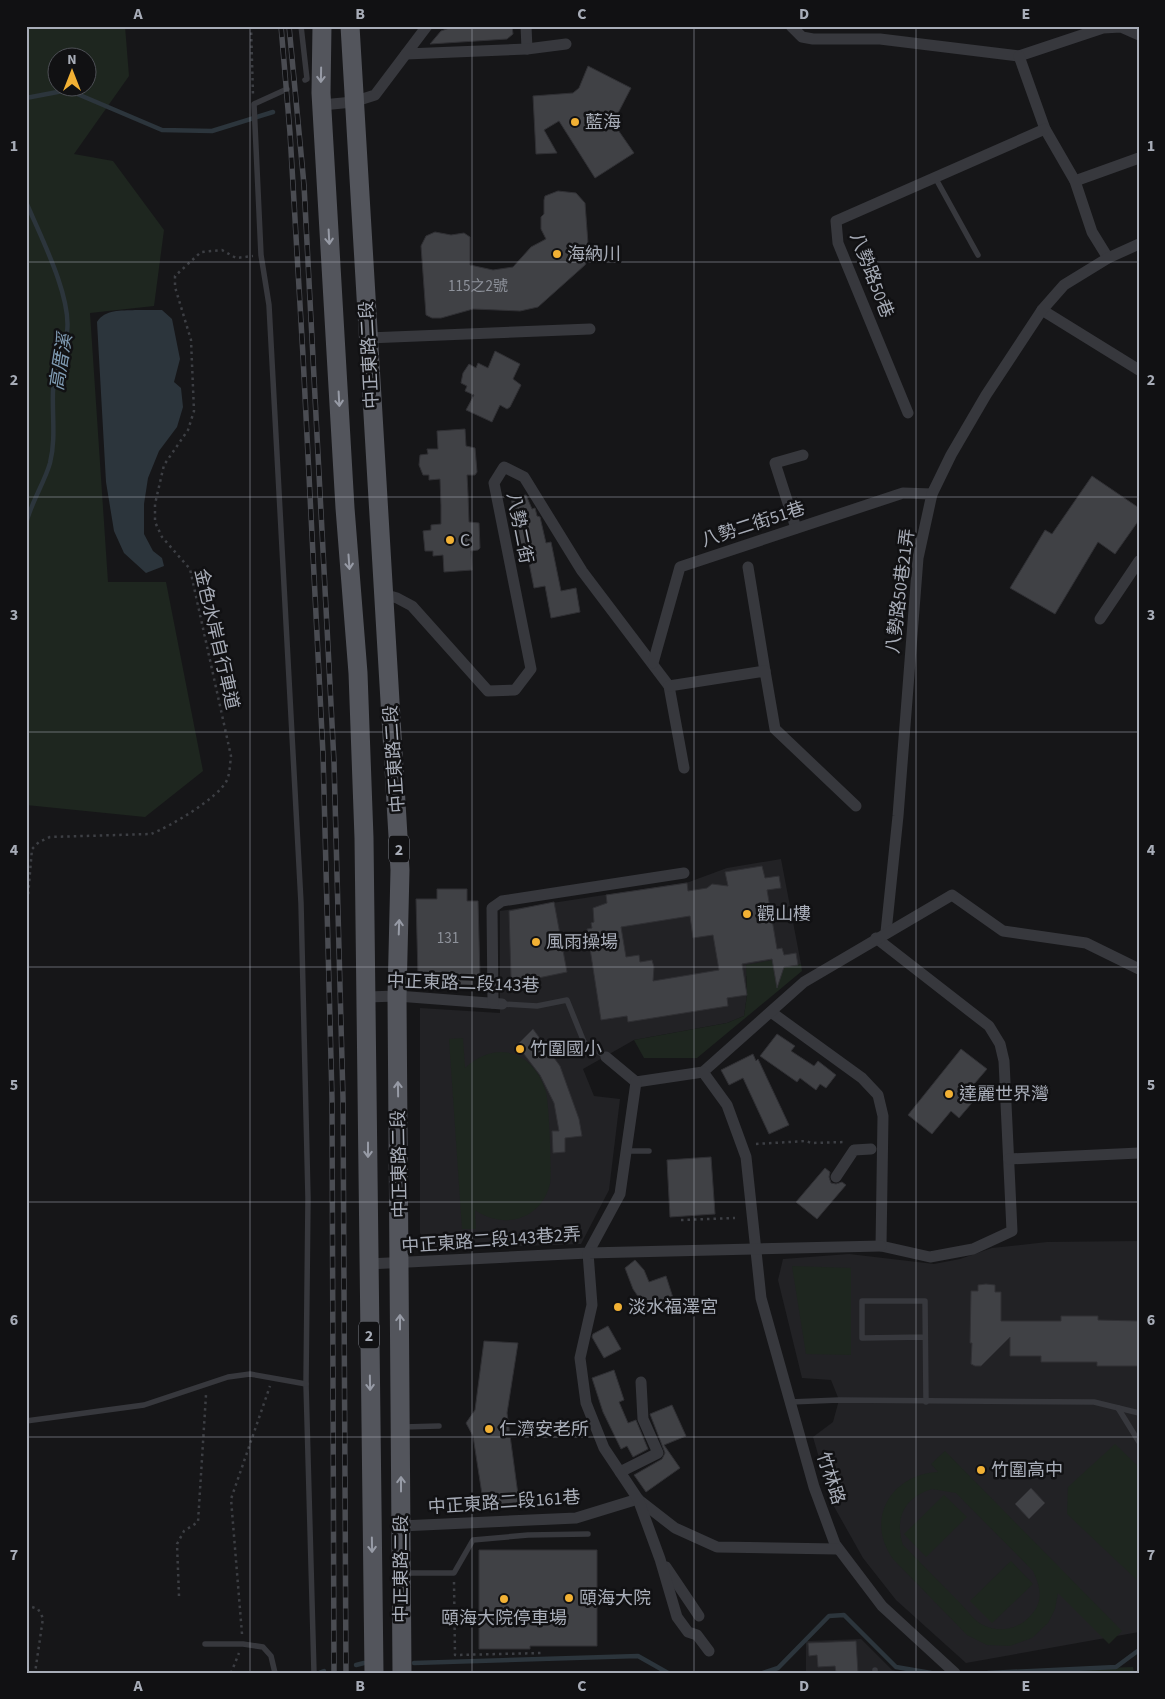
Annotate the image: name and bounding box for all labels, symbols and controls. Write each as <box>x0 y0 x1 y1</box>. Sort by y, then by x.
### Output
text: A <box>132 3 143 25</box>
text: B <box>355 3 365 25</box>
text: C <box>577 3 587 25</box>
text: D <box>799 3 809 25</box>
text: E <box>1022 3 1030 25</box>
north arrow <box>48 48 98 98</box>
text: N <box>67 50 77 70</box>
one-way arrow <box>316 66 326 83</box>
place label: 藍海 <box>585 110 621 135</box>
marker: 藍海 <box>569 116 581 128</box>
text: 1 <box>10 135 18 157</box>
text: 1 <box>1147 135 1155 157</box>
one-way arrow <box>325 229 334 245</box>
street label: 八勢路50巷 <box>844 229 899 322</box>
place label: 海納川 <box>567 242 621 267</box>
marker: 海納川 <box>551 248 563 260</box>
house number: 115之2號 <box>448 276 508 297</box>
street label: 中正東路二段 <box>354 300 385 410</box>
water label: 高厝溪 <box>44 329 80 393</box>
text: 2 <box>10 369 18 391</box>
text: 2 <box>1147 369 1155 391</box>
one-way arrow <box>334 391 344 407</box>
street label: 八勢二街 <box>500 490 539 566</box>
street label: 八勢二街51巷 <box>698 496 808 553</box>
street label: 八勢路50巷21弄 <box>880 527 921 655</box>
place label: C <box>460 528 470 553</box>
marker: C <box>444 534 456 546</box>
one-way arrow <box>344 553 354 569</box>
street label: 金色水岸自行車道 <box>188 566 245 712</box>
text: 3 <box>10 604 18 626</box>
text: 3 <box>1147 604 1155 626</box>
street label: 中正東路二段 <box>378 704 411 814</box>
road number: 2 <box>389 836 409 862</box>
text: 4 <box>10 839 19 861</box>
text: 4 <box>1147 839 1156 861</box>
place label: 觀山樓 <box>757 902 811 927</box>
marker: 觀山樓 <box>741 908 753 920</box>
one-way arrow <box>394 919 403 935</box>
house number: 131 <box>437 928 459 949</box>
place label: 風雨操場 <box>546 930 618 955</box>
marker: 風雨操場 <box>530 936 542 948</box>
street label: 中正東路二段143巷 <box>386 968 540 999</box>
place label: 竹圍國小 <box>530 1037 602 1062</box>
marker: 竹圍國小 <box>514 1043 526 1055</box>
text: 5 <box>10 1074 18 1096</box>
text: 5 <box>1147 1074 1155 1096</box>
one-way arrow <box>393 1081 403 1098</box>
place label: 達麗世界灣 <box>959 1082 1049 1107</box>
marker: 達麗世界灣 <box>943 1088 955 1100</box>
street label: 中正東路二段 <box>386 1110 413 1218</box>
one-way arrow <box>363 1142 373 1158</box>
street label: 中正東路二段143巷2弄 <box>400 1222 582 1259</box>
place label: 淡水福澤宮 <box>628 1295 718 1320</box>
marker: 淡水福澤宮 <box>612 1301 624 1313</box>
text: 6 <box>10 1309 18 1331</box>
text: 6 <box>1147 1309 1155 1331</box>
one-way arrow <box>395 1314 405 1330</box>
road number: 2 <box>359 1322 379 1348</box>
one-way arrow <box>365 1374 375 1391</box>
place label: 仁濟安老所 <box>499 1417 589 1442</box>
marker: 仁濟安老所 <box>483 1423 495 1435</box>
street label: 竹林路 <box>810 1449 851 1508</box>
place label: 竹圍高中 <box>991 1458 1063 1483</box>
marker: 竹圍高中 <box>975 1464 987 1476</box>
one-way arrow <box>396 1476 406 1492</box>
street label: 中正東路二段161巷 <box>427 1485 581 1520</box>
street label: 中正東路二段 <box>389 1515 414 1623</box>
one-way arrow <box>368 1537 377 1553</box>
text: 7 <box>10 1544 18 1566</box>
text: 7 <box>1147 1544 1155 1566</box>
place label: 頤海大院 <box>579 1586 651 1611</box>
marker: 頤海大院 <box>563 1592 575 1604</box>
marker: 頤海大院停車場 <box>498 1593 510 1605</box>
place label: 頤海大院停車場 <box>441 1606 567 1631</box>
text: A <box>132 1675 143 1697</box>
text: B <box>355 1675 365 1697</box>
text: C <box>577 1675 587 1697</box>
text: D <box>799 1675 809 1697</box>
text: E <box>1022 1675 1030 1697</box>

